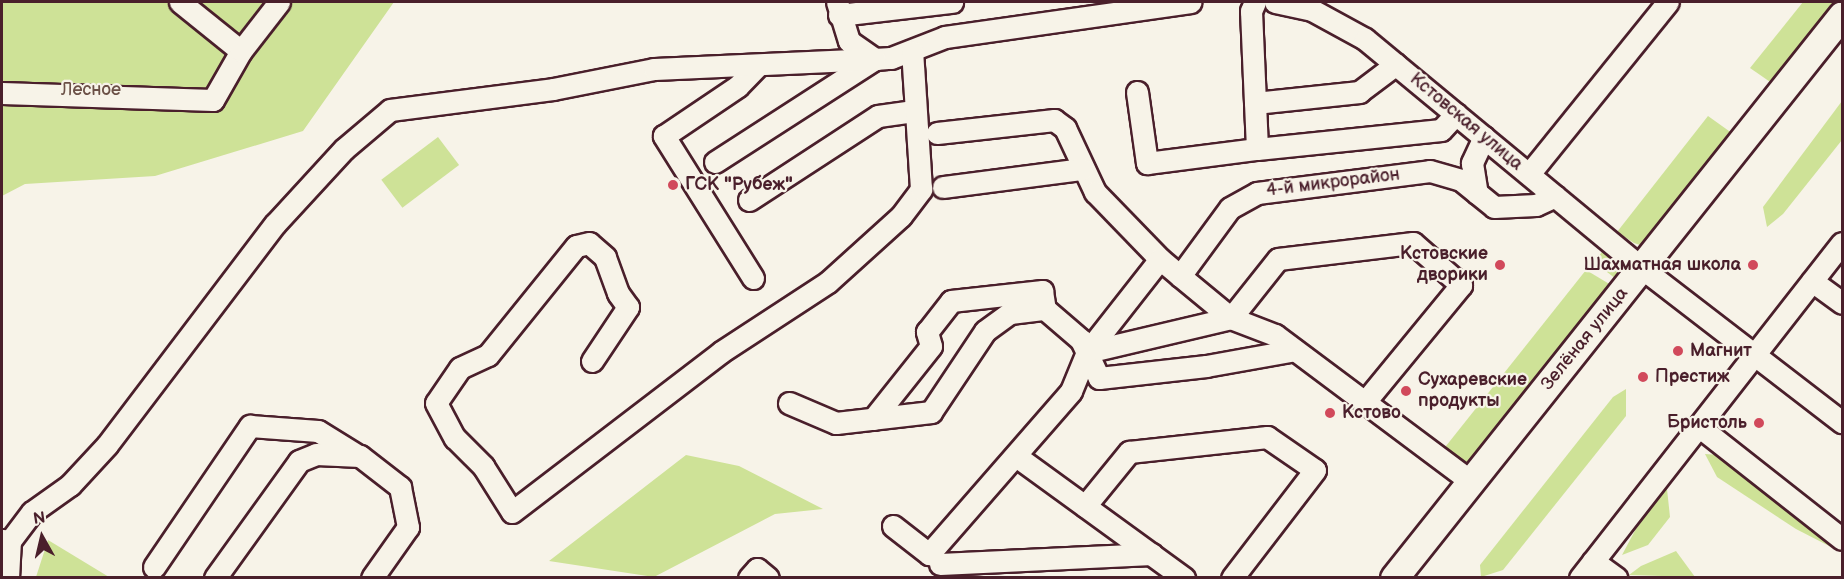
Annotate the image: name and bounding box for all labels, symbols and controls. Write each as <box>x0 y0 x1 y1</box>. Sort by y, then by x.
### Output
street label: Кстовская улица <box>1405 69 1527 175</box>
park label: Лесное <box>61 79 121 101</box>
street label: 4-й микрорайон <box>1265 164 1401 202</box>
place label: ГСК "Рубеж" <box>685 174 793 196</box>
marker: ГСК "Рубеж" <box>666 178 680 192</box>
place label: Кстовские дворики <box>1400 244 1488 286</box>
place label: Шахматная школа <box>1583 254 1741 276</box>
marker: Кстовские дворики <box>1493 258 1507 272</box>
marker: Шахматная школа <box>1746 258 1760 272</box>
street label: Зелёная улица <box>1537 283 1633 395</box>
place label: Магнит <box>1690 340 1752 362</box>
marker: Магнит <box>1671 344 1685 358</box>
place label: Престиж <box>1655 366 1730 388</box>
place label: Сухаревские продукты <box>1418 370 1527 412</box>
marker: Престиж <box>1636 370 1650 384</box>
marker: Сухаревские продукты <box>1399 384 1413 398</box>
place label: Кстово <box>1342 402 1401 424</box>
marker: Кстово <box>1323 406 1337 420</box>
place label: Бристоль <box>1667 412 1747 434</box>
marker: Бристоль <box>1752 416 1766 430</box>
north arrow <box>12 507 72 567</box>
text: N <box>32 508 47 529</box>

